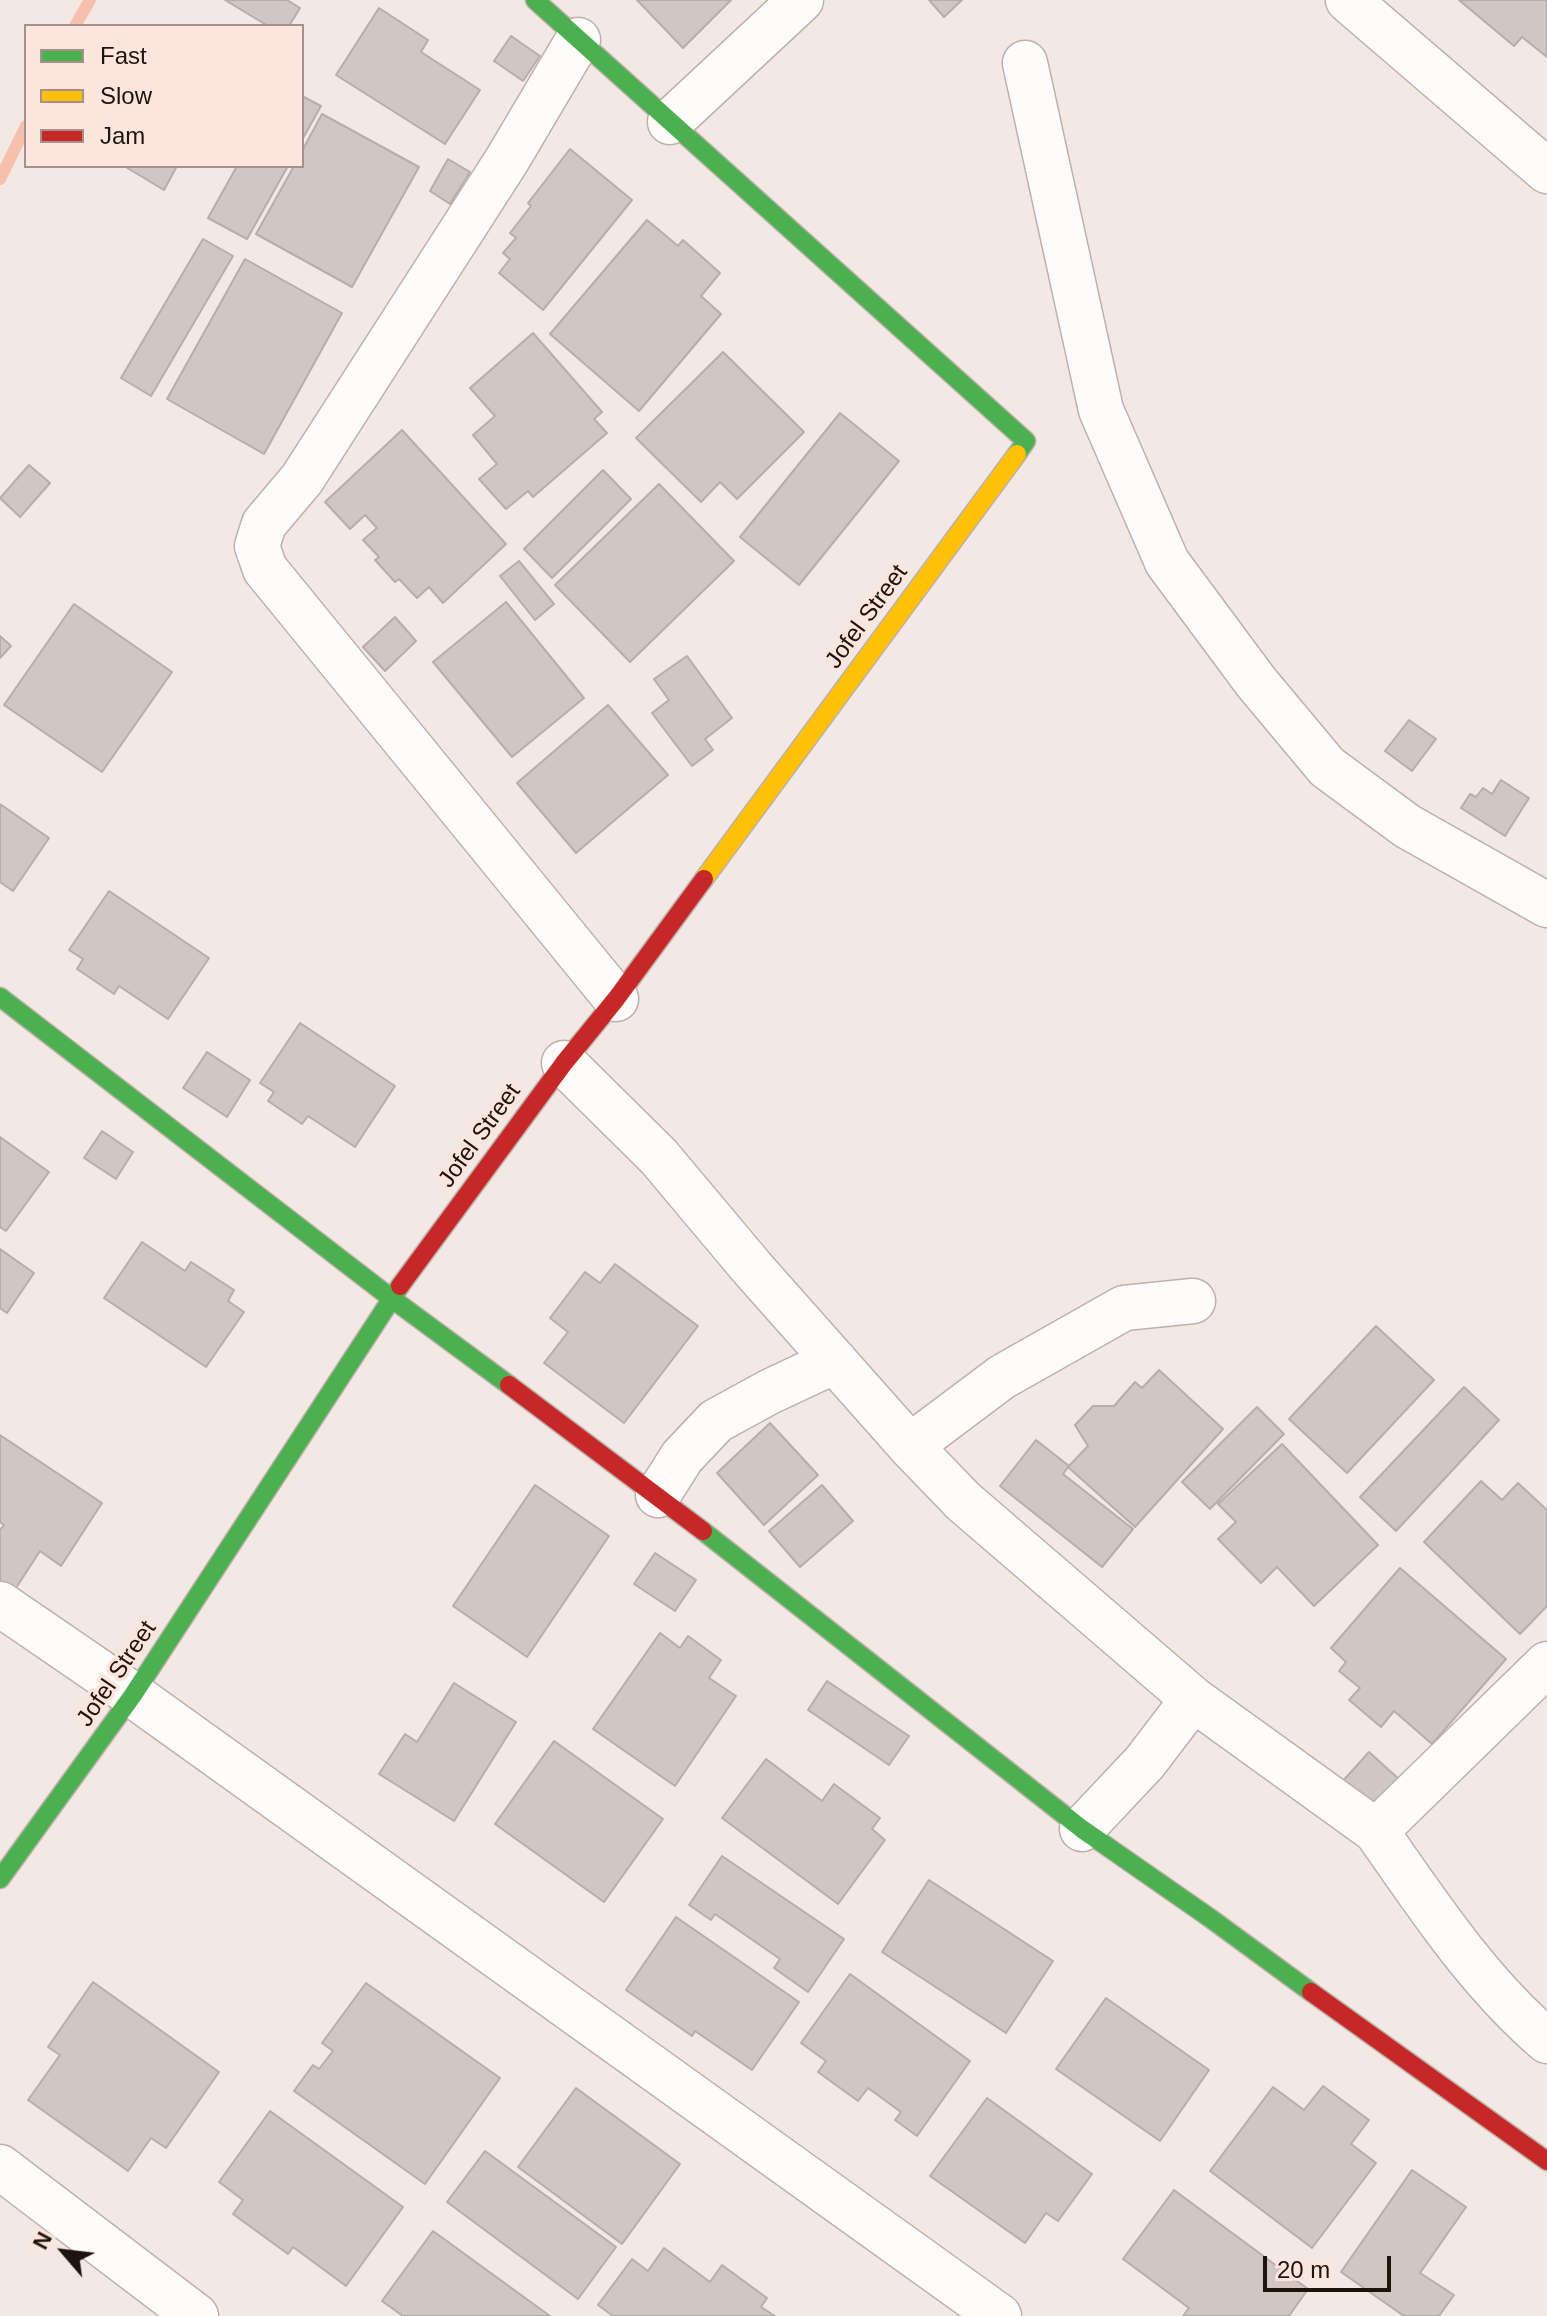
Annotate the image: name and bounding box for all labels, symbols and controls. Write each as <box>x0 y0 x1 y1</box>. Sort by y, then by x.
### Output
legend <box>24 24 304 168</box>
text: Fast <box>100 42 147 69</box>
text: Slow <box>100 82 152 109</box>
text: Jam <box>100 122 145 149</box>
street label: Jofel Street <box>820 559 914 675</box>
street label: Jofel Street <box>433 1078 527 1194</box>
street label: Jofel Street <box>71 1616 163 1732</box>
north arrow <box>24 2212 104 2292</box>
text: N <box>28 2228 57 2253</box>
scale bar <box>1267 2240 1395 2290</box>
text: 20 m <box>1277 2256 1330 2283</box>

